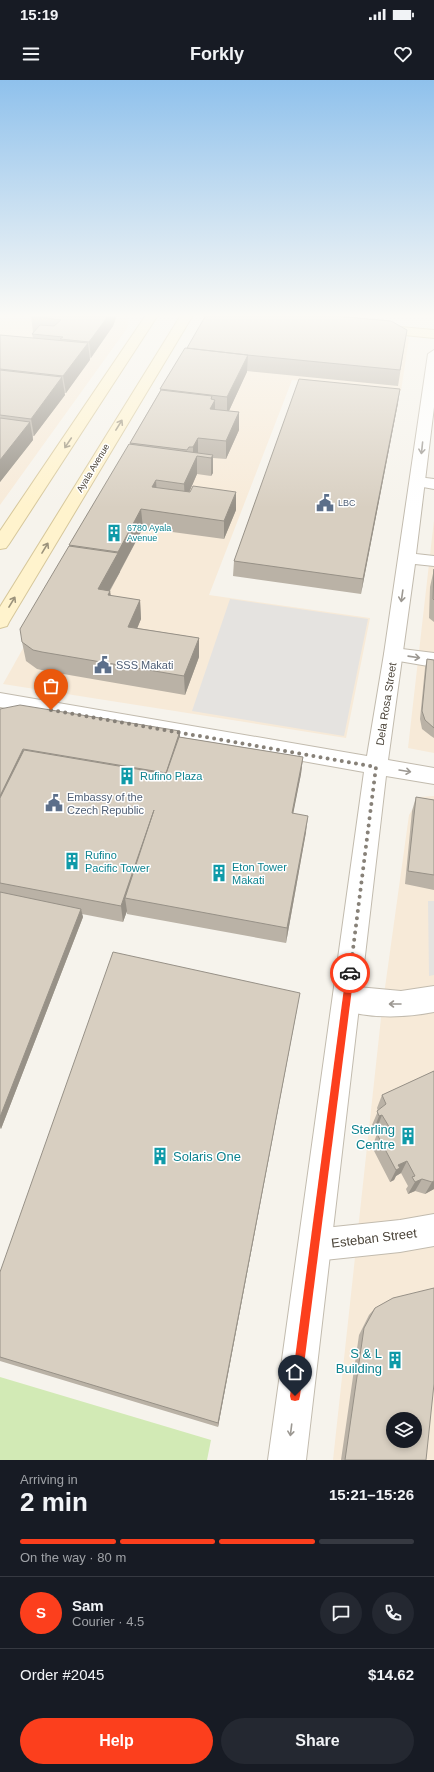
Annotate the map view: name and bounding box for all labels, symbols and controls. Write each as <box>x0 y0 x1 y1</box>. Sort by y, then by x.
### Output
text: 15:19 <box>20 6 58 23</box>
icon: menu <box>20 43 42 65</box>
icon: heart <box>392 43 414 65</box>
text: Forkly <box>190 44 244 64</box>
one-way arrow <box>115 419 123 431</box>
one-way arrow <box>63 437 71 449</box>
one-way arrow <box>418 441 426 454</box>
street label: Ayala Avenue <box>75 442 111 494</box>
public building icon: LBC <box>315 493 335 513</box>
place label: LBC <box>338 498 356 508</box>
building icon: 6780 Ayala Avenue <box>104 523 124 543</box>
place label: 6780 Ayala Avenue <box>127 523 171 543</box>
one-way arrow <box>41 542 49 554</box>
one-way arrow <box>398 589 406 602</box>
one-way arrow <box>9 596 17 608</box>
one-way arrow <box>407 653 420 661</box>
public building icon: SSS Makati <box>93 655 113 675</box>
place label: SSS Makati <box>116 659 173 671</box>
street label: Dela Rosa Street <box>374 662 398 746</box>
pin <box>34 669 68 710</box>
icon: bag <box>40 675 62 697</box>
building icon: Rufino Plaza <box>117 766 137 786</box>
one-way arrow <box>398 767 411 775</box>
place label: Rufino Plaza <box>140 770 203 782</box>
place label: Embassy of the Czech Republic <box>67 791 145 816</box>
public building icon: Embassy of the Czech Republic <box>44 793 64 813</box>
place label: Rufino Pacific Tower <box>85 849 150 874</box>
building icon: Rufino Pacific Tower <box>62 851 82 871</box>
place label: Eton Tower Makati <box>232 861 287 886</box>
building icon: Eton Tower Makati <box>209 863 229 883</box>
courier <box>330 953 370 993</box>
icon: car <box>339 962 361 984</box>
one-way arrow <box>389 1000 402 1008</box>
place label: Sterling Centre <box>351 1122 395 1152</box>
building icon: Sterling Centre <box>398 1126 418 1146</box>
building icon: Solaris One <box>150 1146 170 1166</box>
place label: Solaris One <box>173 1149 241 1164</box>
street label: Esteban Street <box>330 1225 418 1251</box>
place label: S & L Building <box>336 1346 382 1376</box>
building icon: S & L Building <box>385 1350 405 1370</box>
pin <box>278 1355 312 1396</box>
icon: home <box>284 1361 306 1383</box>
map controls <box>386 1412 422 1448</box>
button: layers <box>386 1412 422 1448</box>
one-way arrow <box>287 1423 295 1436</box>
text: Arriving in <box>20 1472 78 1487</box>
text: 15:21–15:26 <box>329 1486 414 1503</box>
text: 2 min <box>20 1487 88 1517</box>
text: On the way · 80 m <box>20 1550 126 1565</box>
button: chat <box>320 1592 362 1634</box>
button: phone <box>372 1592 414 1634</box>
text: Sam <box>72 1597 104 1614</box>
text: S <box>36 1604 46 1621</box>
text: Courier · 4.5 <box>72 1614 144 1629</box>
text: Order #2045 <box>20 1666 104 1683</box>
text: $14.62 <box>368 1666 414 1683</box>
button: Help <box>20 1718 213 1764</box>
button: Share <box>221 1718 414 1764</box>

